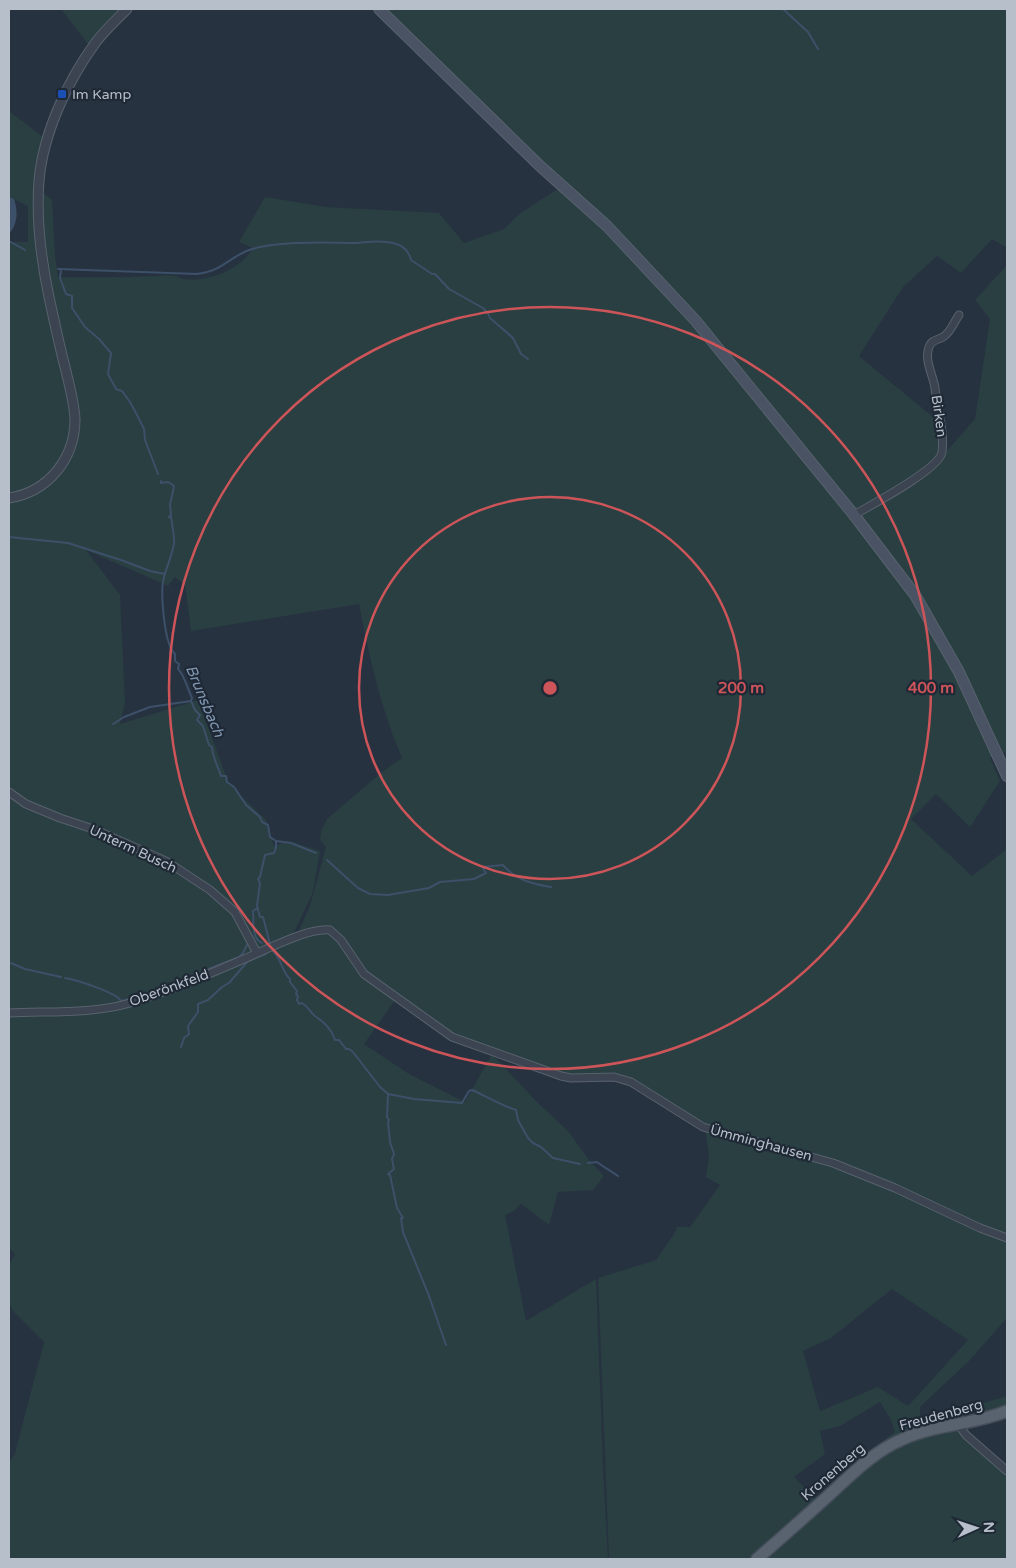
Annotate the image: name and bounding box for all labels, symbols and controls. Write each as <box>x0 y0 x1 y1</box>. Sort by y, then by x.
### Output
place label: Im Kamp <box>72 86 131 103</box>
marker: Im Kamp <box>56 88 68 100</box>
street label: Birken <box>928 394 950 438</box>
water label: Brunsbach <box>182 662 229 741</box>
centre of rings <box>541 679 559 697</box>
text: 200 m <box>718 679 764 697</box>
text: 400 m <box>908 679 954 697</box>
street label: Unterm Busch <box>87 821 179 877</box>
street label: Oberönkfeld <box>127 966 211 1010</box>
street label: Ümminghausen <box>708 1121 814 1165</box>
street label: Freudenberg <box>897 1396 985 1434</box>
street label: Kronenberg <box>798 1440 868 1504</box>
north arrow <box>951 1503 1001 1553</box>
text: N <box>980 1521 997 1533</box>

